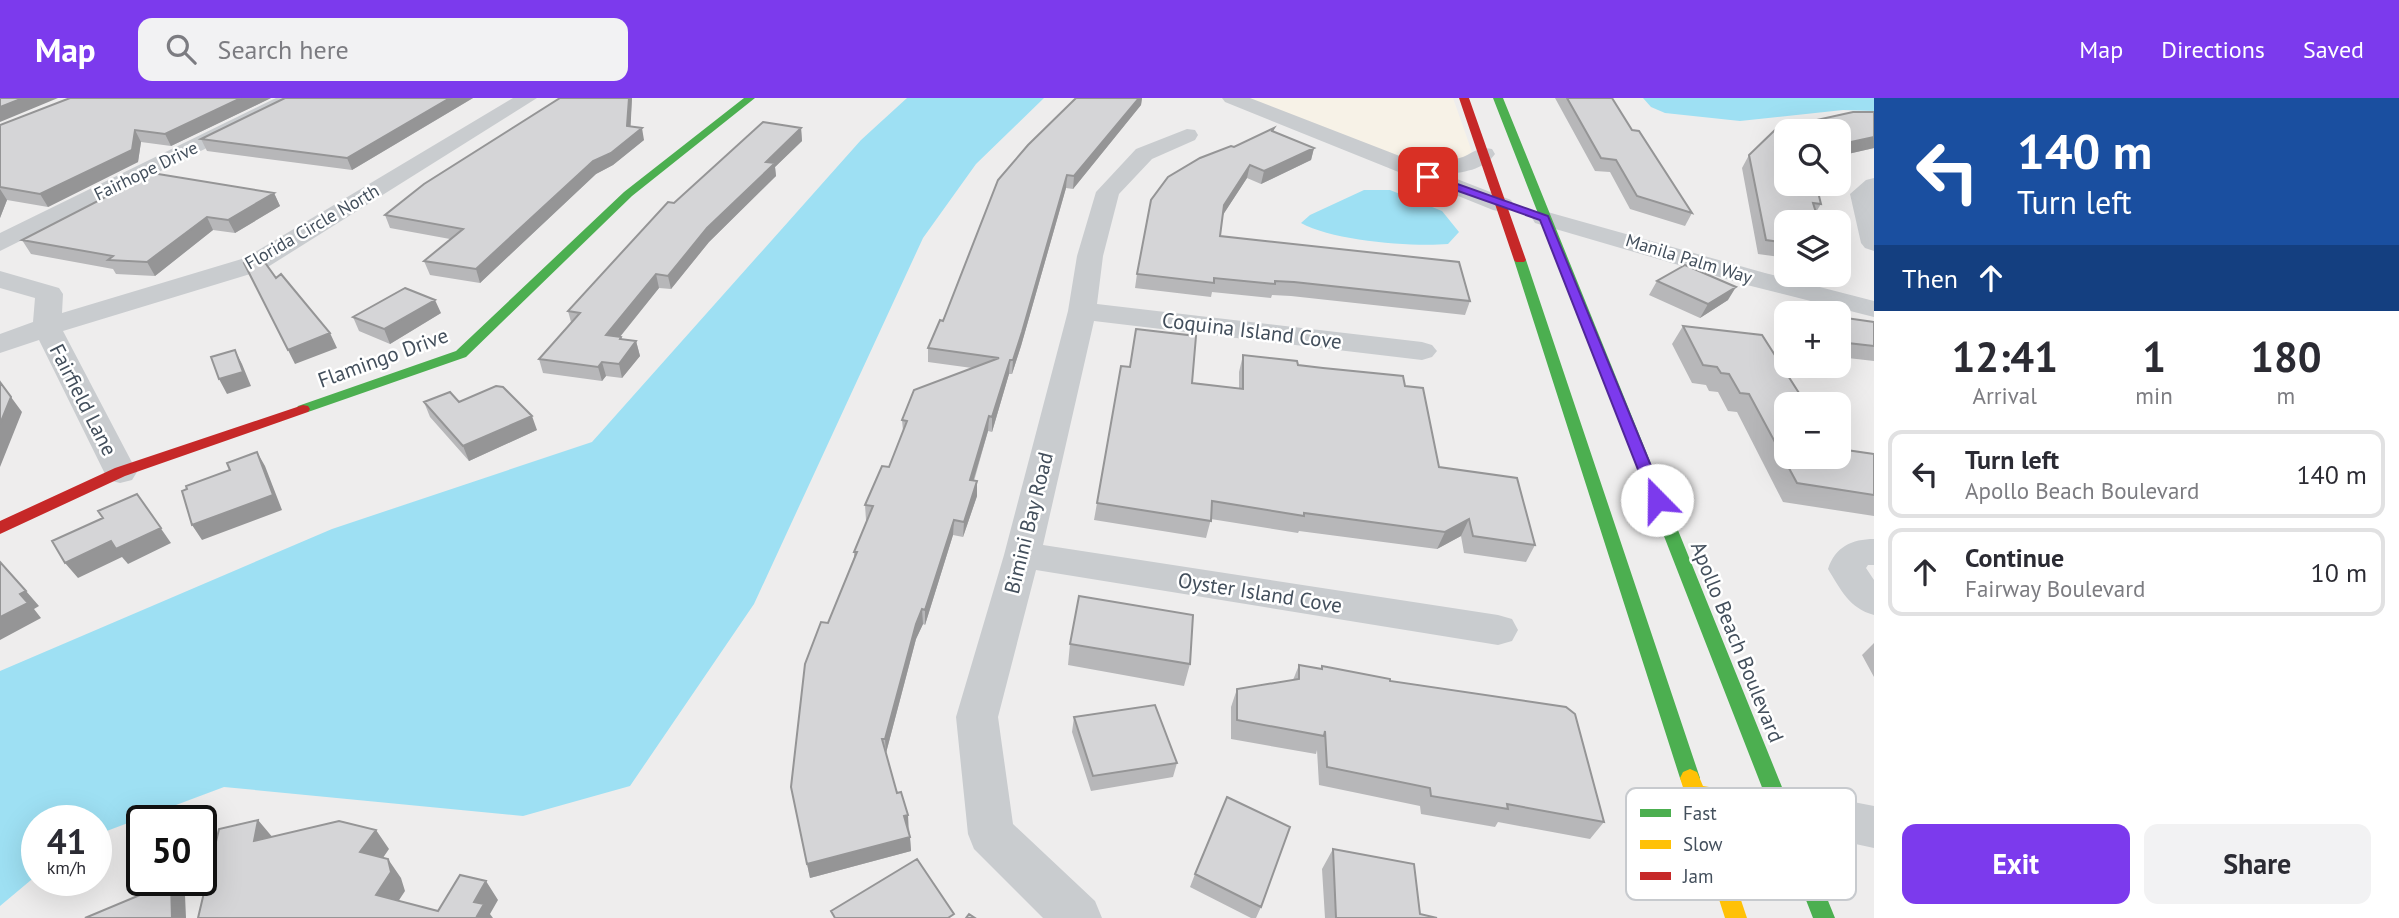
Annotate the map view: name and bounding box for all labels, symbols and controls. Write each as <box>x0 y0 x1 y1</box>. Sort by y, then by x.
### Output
search box <box>138 18 628 81</box>
text: Map <box>35 28 96 71</box>
icon: search <box>162 30 200 68</box>
text: Search here <box>218 33 349 66</box>
text: Map <box>2079 34 2123 65</box>
text: Directions <box>2161 34 2265 65</box>
text: Saved <box>2303 34 2364 65</box>
map controls <box>1774 119 1851 469</box>
button: search <box>1774 119 1851 196</box>
text: 140 m <box>2017 119 2152 183</box>
icon: left <box>1902 126 1993 217</box>
street label: Fairhope Drive <box>90 136 201 206</box>
pin <box>1398 147 1458 207</box>
icon: arrive <box>1409 158 1447 196</box>
street label: Florida Circle North <box>240 179 383 274</box>
text: Turn left <box>2017 181 2132 223</box>
button: layers <box>1774 210 1851 287</box>
street label: Manila Palm Way <box>1623 228 1756 289</box>
icon: ahead <box>1972 259 2010 297</box>
text: Then <box>1902 262 1958 295</box>
button: + <box>1774 301 1851 378</box>
street label: Coquina Island Cove <box>1161 306 1344 355</box>
street label: Flamingo Drive <box>314 321 452 394</box>
text: 12:41 <box>1951 329 2058 384</box>
text: 1 <box>2142 329 2166 384</box>
text: 180 <box>2250 329 2322 384</box>
street label: Fairfield Lane <box>44 339 123 460</box>
text: Arrival <box>1972 381 2037 410</box>
text: min <box>2135 381 2173 410</box>
text: m <box>2277 381 2295 410</box>
button: − <box>1774 392 1851 469</box>
text: Turn left <box>1965 443 2059 476</box>
street label: Bimini Bay Road <box>998 449 1059 597</box>
icon: left <box>1906 455 1944 493</box>
text: 140 m <box>2296 458 2367 491</box>
position arrow <box>1620 463 1694 537</box>
text: Apollo Beach Boulevard <box>1965 476 2200 505</box>
street label: Apollo Beach Boulevard <box>1685 537 1790 746</box>
text: Continue <box>1965 541 2064 574</box>
icon: ahead <box>1906 553 1944 591</box>
text: 10 m <box>2311 556 2367 589</box>
street label: Oyster Island Cove <box>1176 566 1344 619</box>
text: Fairway Boulevard <box>1965 574 2145 603</box>
legend <box>1626 788 1856 900</box>
text: Fast <box>1683 801 1717 825</box>
speed limit sign: 50 <box>126 805 217 896</box>
text: 41 <box>47 818 86 864</box>
button: Exit <box>1902 824 2130 904</box>
button: Share <box>2144 824 2371 904</box>
text: Slow <box>1683 832 1723 856</box>
text: km/h <box>47 856 86 879</box>
text: Jam <box>1682 864 1713 888</box>

